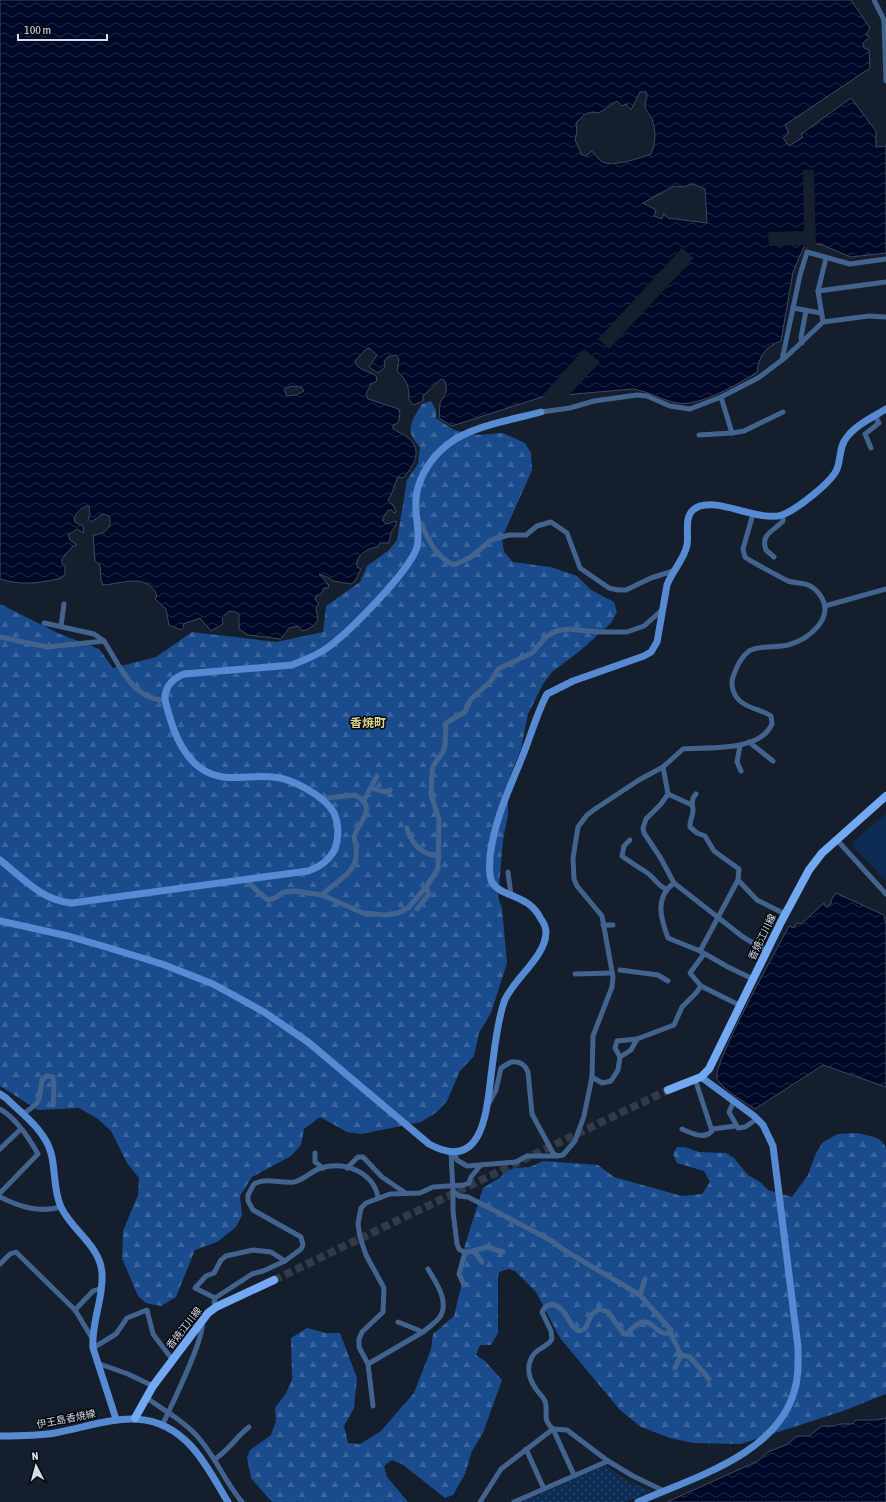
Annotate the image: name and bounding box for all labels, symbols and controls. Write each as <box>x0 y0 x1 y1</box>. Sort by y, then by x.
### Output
scale bar <box>18 16 107 42</box>
text: 100 m <box>24 23 51 37</box>
district label: 香焼町 <box>350 716 386 730</box>
street label: 香焼江川線 <box>746 912 778 962</box>
street label: 香焼江川線 <box>164 1305 204 1351</box>
street label: 伊王島香焼線 <box>36 1408 96 1430</box>
north arrow <box>16 1446 56 1486</box>
text: N <box>31 1450 39 1462</box>

